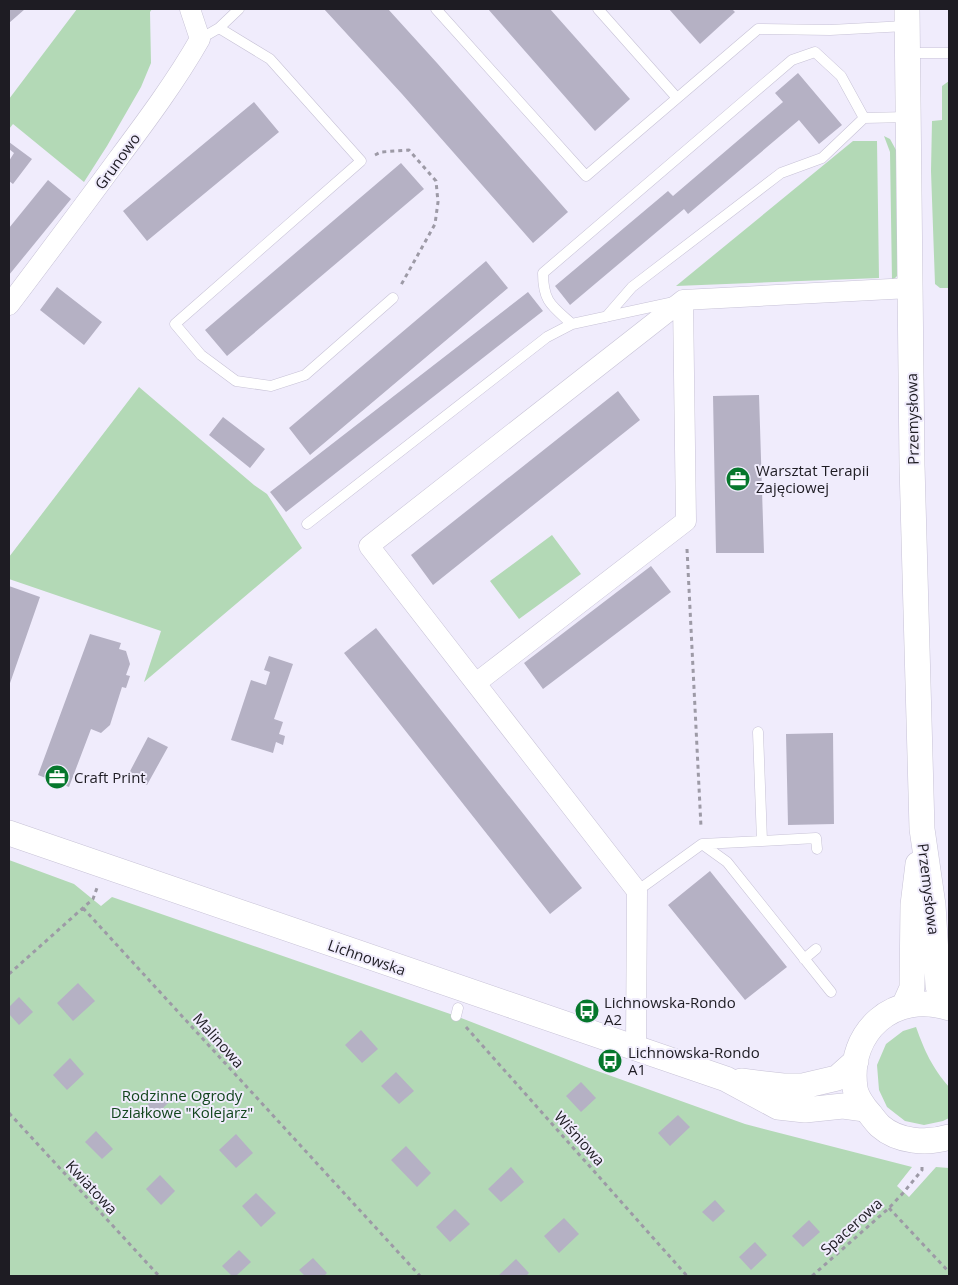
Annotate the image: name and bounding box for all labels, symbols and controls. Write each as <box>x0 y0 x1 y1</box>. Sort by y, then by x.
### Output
street label: Grunowo <box>90 129 144 193</box>
street label: Przemysłowa <box>901 373 923 465</box>
place label: Warsztat Terapii Zajęciowej <box>756 460 869 497</box>
office icon: Warsztat Terapii Zajęciowej <box>725 466 751 492</box>
office icon: Craft Print <box>44 764 70 790</box>
place label: Craft Print <box>74 767 146 787</box>
street label: Przemysłowa <box>913 842 945 936</box>
street label: Lichnowska <box>325 934 409 980</box>
place label: Lichnowska-Rondo A2 <box>604 992 736 1029</box>
bus stop icon: Lichnowska-Rondo A2 <box>574 998 600 1024</box>
street label: Malinowa <box>189 1008 249 1072</box>
place label: Lichnowska-Rondo A1 <box>628 1042 760 1079</box>
bus stop icon: Lichnowska-Rondo A1 <box>597 1048 623 1074</box>
park label: Rodzinne Ogrody Działkowe "Kolejarz" <box>111 1085 253 1122</box>
street label: Wiśniowa <box>550 1107 610 1169</box>
street label: Kwiatowa <box>62 1156 122 1218</box>
street label: Spacerowa <box>816 1193 886 1259</box>

